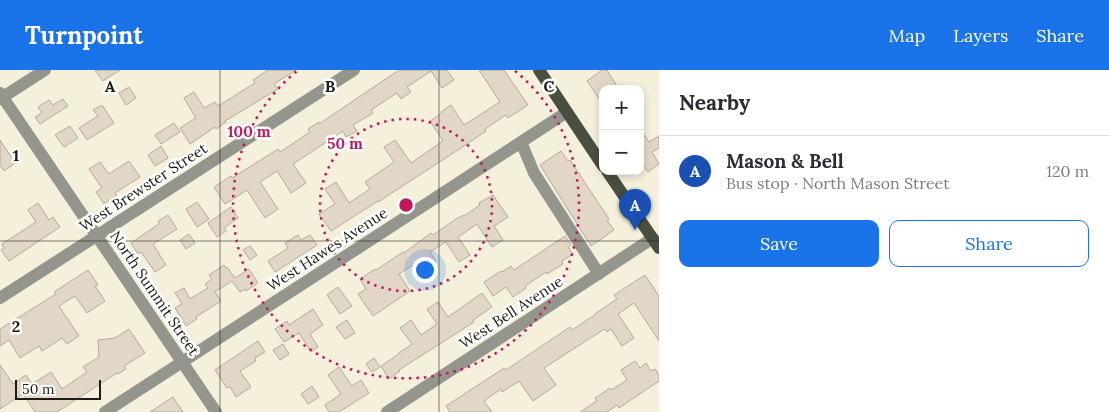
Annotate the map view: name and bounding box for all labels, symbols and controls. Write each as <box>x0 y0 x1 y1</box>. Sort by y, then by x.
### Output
text: Turnpoint <box>25 20 143 51</box>
text: Map <box>889 24 925 47</box>
text: Layers <box>953 24 1008 47</box>
text: Share <box>1036 24 1084 47</box>
text: A <box>105 76 116 96</box>
text: B <box>325 76 336 96</box>
text: C <box>543 76 555 96</box>
map controls <box>599 85 644 175</box>
button: + <box>599 85 644 130</box>
text: Nearby <box>679 89 750 116</box>
text: 100 m <box>228 122 271 141</box>
button: − <box>599 130 644 175</box>
text: 50 m <box>327 134 363 153</box>
street label: West Brewster Street <box>75 138 211 235</box>
text: 1 <box>13 145 19 165</box>
text: Mason & Bell <box>726 149 844 173</box>
text: A <box>690 161 700 181</box>
text: 120 m <box>1046 161 1089 181</box>
text: Bus stop · North Mason Street <box>726 173 949 193</box>
pin: A <box>619 189 651 230</box>
centre of rings <box>397 196 415 214</box>
street label: West Hawes Avenue <box>263 203 391 295</box>
button: Save <box>679 220 879 267</box>
button: Share <box>889 220 1089 267</box>
street label: North Summit Street <box>106 227 204 359</box>
your location <box>412 257 438 283</box>
street label: West Bell Avenue <box>456 271 566 353</box>
text: 2 <box>12 316 20 336</box>
scale bar <box>15 377 101 400</box>
text: 50 m <box>22 380 55 398</box>

